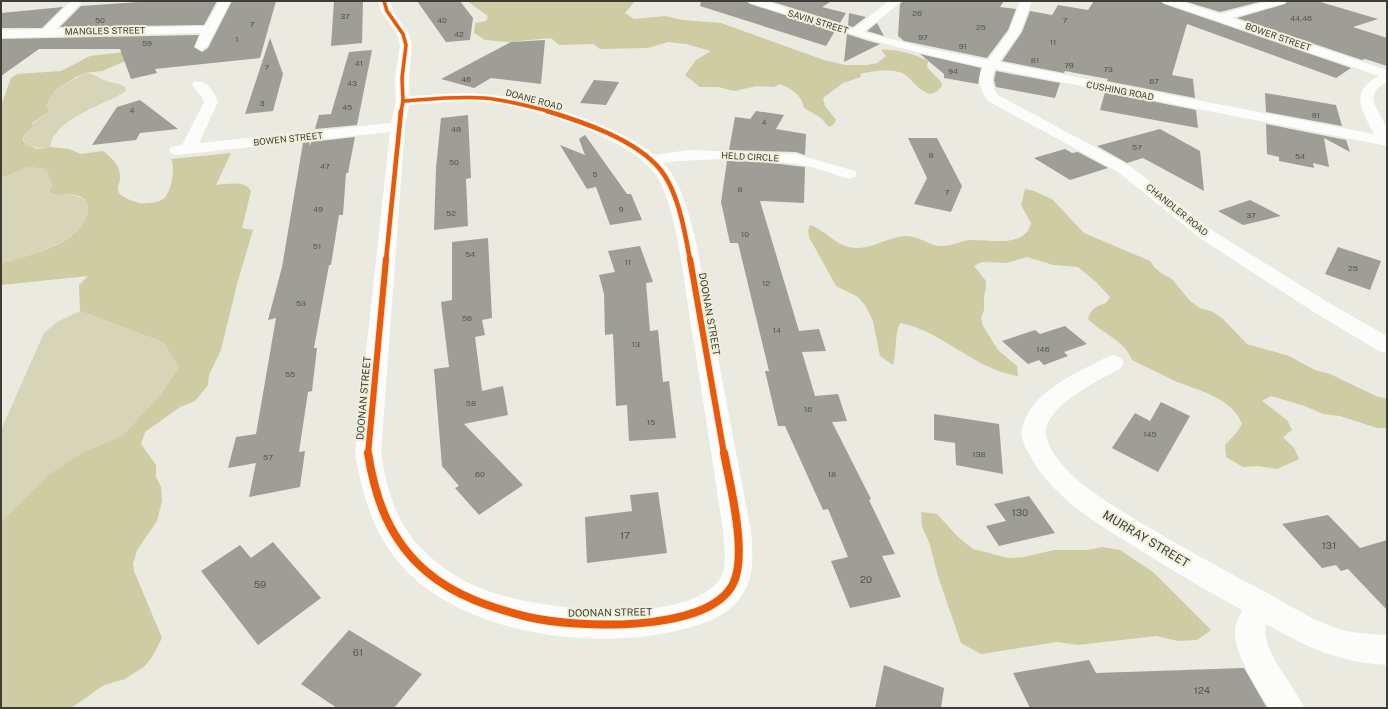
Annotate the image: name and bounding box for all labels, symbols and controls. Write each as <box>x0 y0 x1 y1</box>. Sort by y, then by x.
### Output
street label: SAVIN STREET <box>786 7 850 36</box>
house number: 26 <box>912 8 922 18</box>
house number: 37 <box>340 11 350 21</box>
house number: 44,46 <box>1290 13 1312 23</box>
house number: 50 <box>95 15 105 25</box>
house number: 40 <box>437 15 447 25</box>
house number: 7 <box>1063 15 1068 25</box>
house number: 7 <box>250 19 255 29</box>
street label: BOWER STREET <box>1244 20 1313 53</box>
house number: 25 <box>976 22 986 32</box>
street label: MANGLES STREET <box>64 24 146 37</box>
house number: 42 <box>454 29 464 39</box>
house number: 97 <box>918 32 928 42</box>
house number: 1 <box>235 34 239 44</box>
house number: 11 <box>1050 37 1056 47</box>
house number: 59 <box>142 38 152 48</box>
house number: 91 <box>959 41 967 51</box>
house number: 81 <box>1031 55 1039 65</box>
house number: 41 <box>355 58 363 68</box>
house number: 79 <box>1064 60 1074 70</box>
house number: 7 <box>265 62 270 72</box>
house number: 73 <box>1103 64 1113 74</box>
house number: 94 <box>948 66 958 76</box>
house number: 46 <box>461 74 471 84</box>
house number: 67 <box>1149 76 1159 86</box>
house number: 43 <box>347 78 357 88</box>
street label: CUSHING ROAD <box>1085 79 1155 102</box>
street label: DOANE ROAD <box>504 87 564 112</box>
house number: 3 <box>259 98 265 108</box>
house number: 45 <box>342 102 352 112</box>
house number: 4 <box>129 105 135 115</box>
house number: 91 <box>1312 110 1320 120</box>
house number: 4 <box>761 117 767 127</box>
house number: 48 <box>451 124 461 134</box>
street label: BOWEN STREET <box>253 129 324 148</box>
house number: 57 <box>1132 142 1142 152</box>
street label: HELD CIRCLE <box>721 149 780 164</box>
house number: 8 <box>928 150 934 160</box>
house number: 54 <box>1295 151 1305 161</box>
house number: 50 <box>449 157 459 167</box>
house number: 47 <box>320 161 330 171</box>
house number: 5 <box>592 169 598 179</box>
street label: CHANDLER ROAD <box>1144 181 1211 238</box>
house number: 8 <box>737 184 743 194</box>
house number: 7 <box>945 187 950 197</box>
house number: 49 <box>313 204 323 214</box>
house number: 9 <box>619 204 624 214</box>
house number: 52 <box>446 208 456 218</box>
house number: 37 <box>1246 210 1256 220</box>
house number: 10 <box>741 229 749 239</box>
house number: 51 <box>313 241 321 251</box>
house number: 54 <box>465 249 475 259</box>
house number: 11 <box>625 257 631 267</box>
house number: 25 <box>1348 263 1358 273</box>
street label: DOONAN STREET <box>697 272 723 356</box>
house number: 12 <box>762 278 770 288</box>
house number: 53 <box>296 298 306 308</box>
house number: 56 <box>462 313 472 323</box>
house number: 14 <box>773 325 781 335</box>
house number: 13 <box>632 339 640 349</box>
house number: 146 <box>1036 344 1050 354</box>
street label: DOONAN STREET <box>353 356 373 440</box>
house number: 55 <box>285 369 295 379</box>
house number: 58 <box>466 398 476 408</box>
house number: 16 <box>804 404 812 414</box>
house number: 15 <box>647 417 655 427</box>
house number: 145 <box>1143 429 1157 439</box>
house number: 138 <box>972 449 986 459</box>
house number: 57 <box>263 452 273 462</box>
house number: 60 <box>475 469 485 479</box>
house number: 18 <box>828 469 836 479</box>
house number: 130 <box>1012 506 1028 518</box>
street label: MURRAY STREET <box>1100 508 1192 570</box>
house number: 17 <box>620 529 630 541</box>
house number: 131 <box>1322 539 1336 551</box>
house number: 20 <box>860 573 872 585</box>
house number: 59 <box>254 578 266 590</box>
street label: DOONAN STREET <box>568 605 652 619</box>
house number: 61 <box>353 646 363 658</box>
house number: 124 <box>1194 684 1210 696</box>

